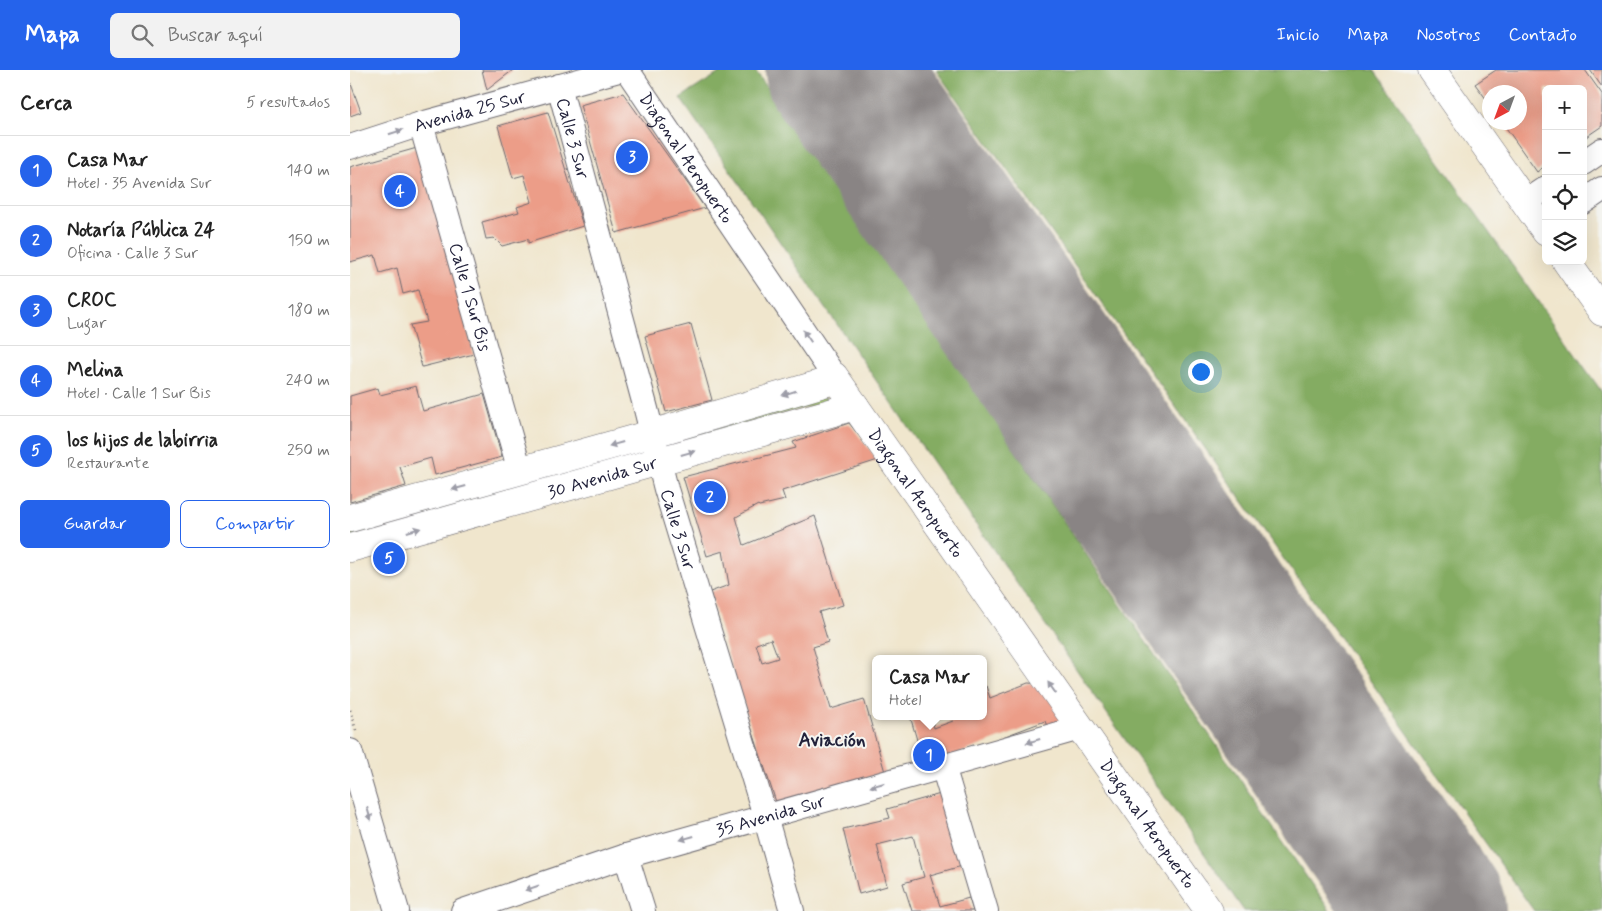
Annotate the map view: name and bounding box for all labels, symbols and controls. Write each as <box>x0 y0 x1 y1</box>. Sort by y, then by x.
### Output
search box <box>110 13 460 58</box>
text: Mapa <box>25 20 80 51</box>
icon: search <box>128 21 156 49</box>
text: Buscar aquí <box>168 23 263 48</box>
text: Inicio <box>1277 23 1319 47</box>
text: Mapa <box>1347 23 1388 47</box>
text: Nosotros <box>1416 23 1481 47</box>
text: Contacto <box>1509 23 1577 47</box>
street label: Avenida 25 Sur <box>411 85 529 139</box>
north arrow <box>1482 85 1527 130</box>
map controls <box>1542 85 1587 265</box>
button: + <box>1542 85 1587 130</box>
street label: Diagonal Aeropuerto <box>633 88 738 228</box>
text: Cerca <box>20 89 73 117</box>
text: 5 resultados <box>246 92 330 113</box>
street label: Calle 3 Sur <box>550 95 595 182</box>
one-way arrow <box>389 128 404 136</box>
button: − <box>1542 130 1587 175</box>
pin: 3 <box>616 138 648 176</box>
text: Casa Mar <box>67 148 148 173</box>
text: 1 <box>32 160 40 181</box>
text: 140 m <box>286 160 330 181</box>
pin: 4 <box>384 172 416 210</box>
text: Hotel · 35 Avenida Sur <box>67 173 212 194</box>
button: locate <box>1542 175 1587 220</box>
text: Notaría Pública 24 <box>67 218 215 243</box>
button: layers <box>1542 220 1587 265</box>
text: 2 <box>32 230 40 251</box>
text: 150 m <box>288 230 330 251</box>
street label: Calle 1 Sur Bis <box>443 240 496 354</box>
text: Oficina · Calle 3 Sur <box>67 243 198 264</box>
text: CROC <box>67 288 116 313</box>
text: 3 <box>32 300 40 321</box>
text: 180 m <box>287 300 330 321</box>
text: Lugar <box>67 313 106 334</box>
one-way arrow <box>802 329 811 343</box>
text: Melina <box>67 358 123 383</box>
your location <box>1188 359 1214 385</box>
text: 4 <box>31 370 41 391</box>
text: 240 m <box>286 370 330 391</box>
text: Hotel · Calle 1 Sur Bis <box>67 383 211 404</box>
one-way arrow <box>781 390 796 398</box>
street label: Diagonal Aeropuerto <box>861 424 969 563</box>
text: los hijos de labirria <box>67 428 218 453</box>
text: 5 <box>31 440 41 461</box>
text: 250 m <box>287 440 330 461</box>
one-way arrow <box>608 441 623 449</box>
one-way arrow <box>681 449 696 457</box>
street label: 30 Avenida Sur <box>545 451 661 505</box>
text: Restaurante <box>67 453 149 474</box>
pin: 2 <box>694 478 726 516</box>
one-way arrow <box>452 484 467 492</box>
street label: Calle 3 Sur <box>654 486 701 573</box>
button: Guardar <box>20 500 170 548</box>
button: Compartir <box>180 500 330 548</box>
one-way arrow <box>406 525 421 533</box>
pin: 5 <box>373 539 405 577</box>
popup <box>872 655 987 720</box>
text: Casa Mar <box>889 665 970 690</box>
one-way arrow <box>1047 681 1057 695</box>
text: Hotel <box>889 690 922 711</box>
district label: Aviación <box>798 728 866 753</box>
pin: 1 <box>913 736 945 774</box>
one-way arrow <box>1026 737 1041 745</box>
street label: Diagonal Aeropuerto <box>1093 755 1201 894</box>
one-way arrow <box>869 781 884 789</box>
street label: 35 Avenida Sur <box>713 789 828 843</box>
one-way arrow <box>365 807 373 822</box>
one-way arrow <box>679 835 694 843</box>
one-way arrow <box>524 884 539 892</box>

